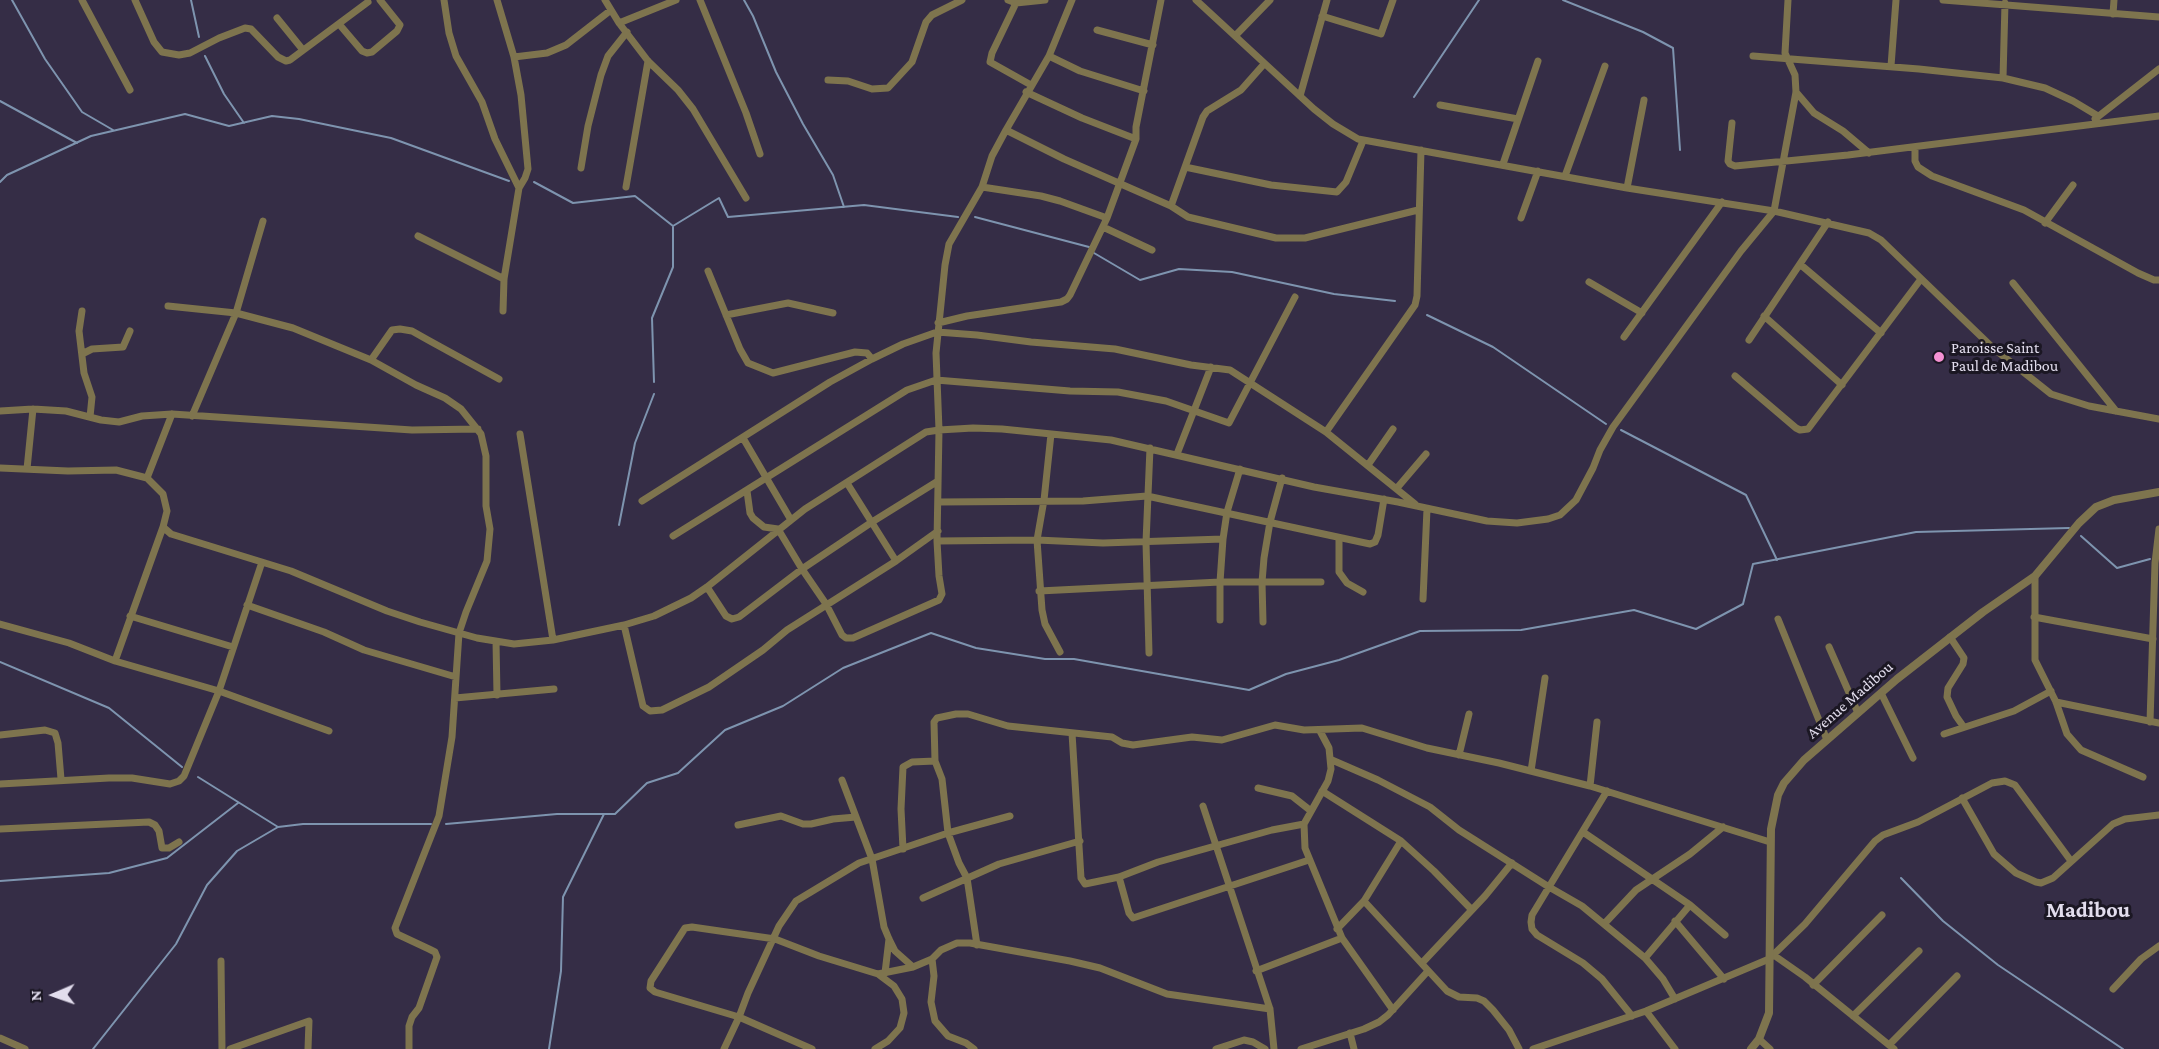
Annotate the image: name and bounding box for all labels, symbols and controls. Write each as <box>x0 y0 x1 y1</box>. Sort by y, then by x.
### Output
place label: Paroisse Saint Paul de Madibou <box>1951 338 2058 376</box>
marker: Paroisse Saint Paul de Madibou <box>1932 350 1946 364</box>
street label: Avenue Madibou <box>1803 657 1897 743</box>
district label: Madibou <box>2046 897 2130 923</box>
north arrow <box>24 965 84 1025</box>
text: N <box>27 990 44 1001</box>

